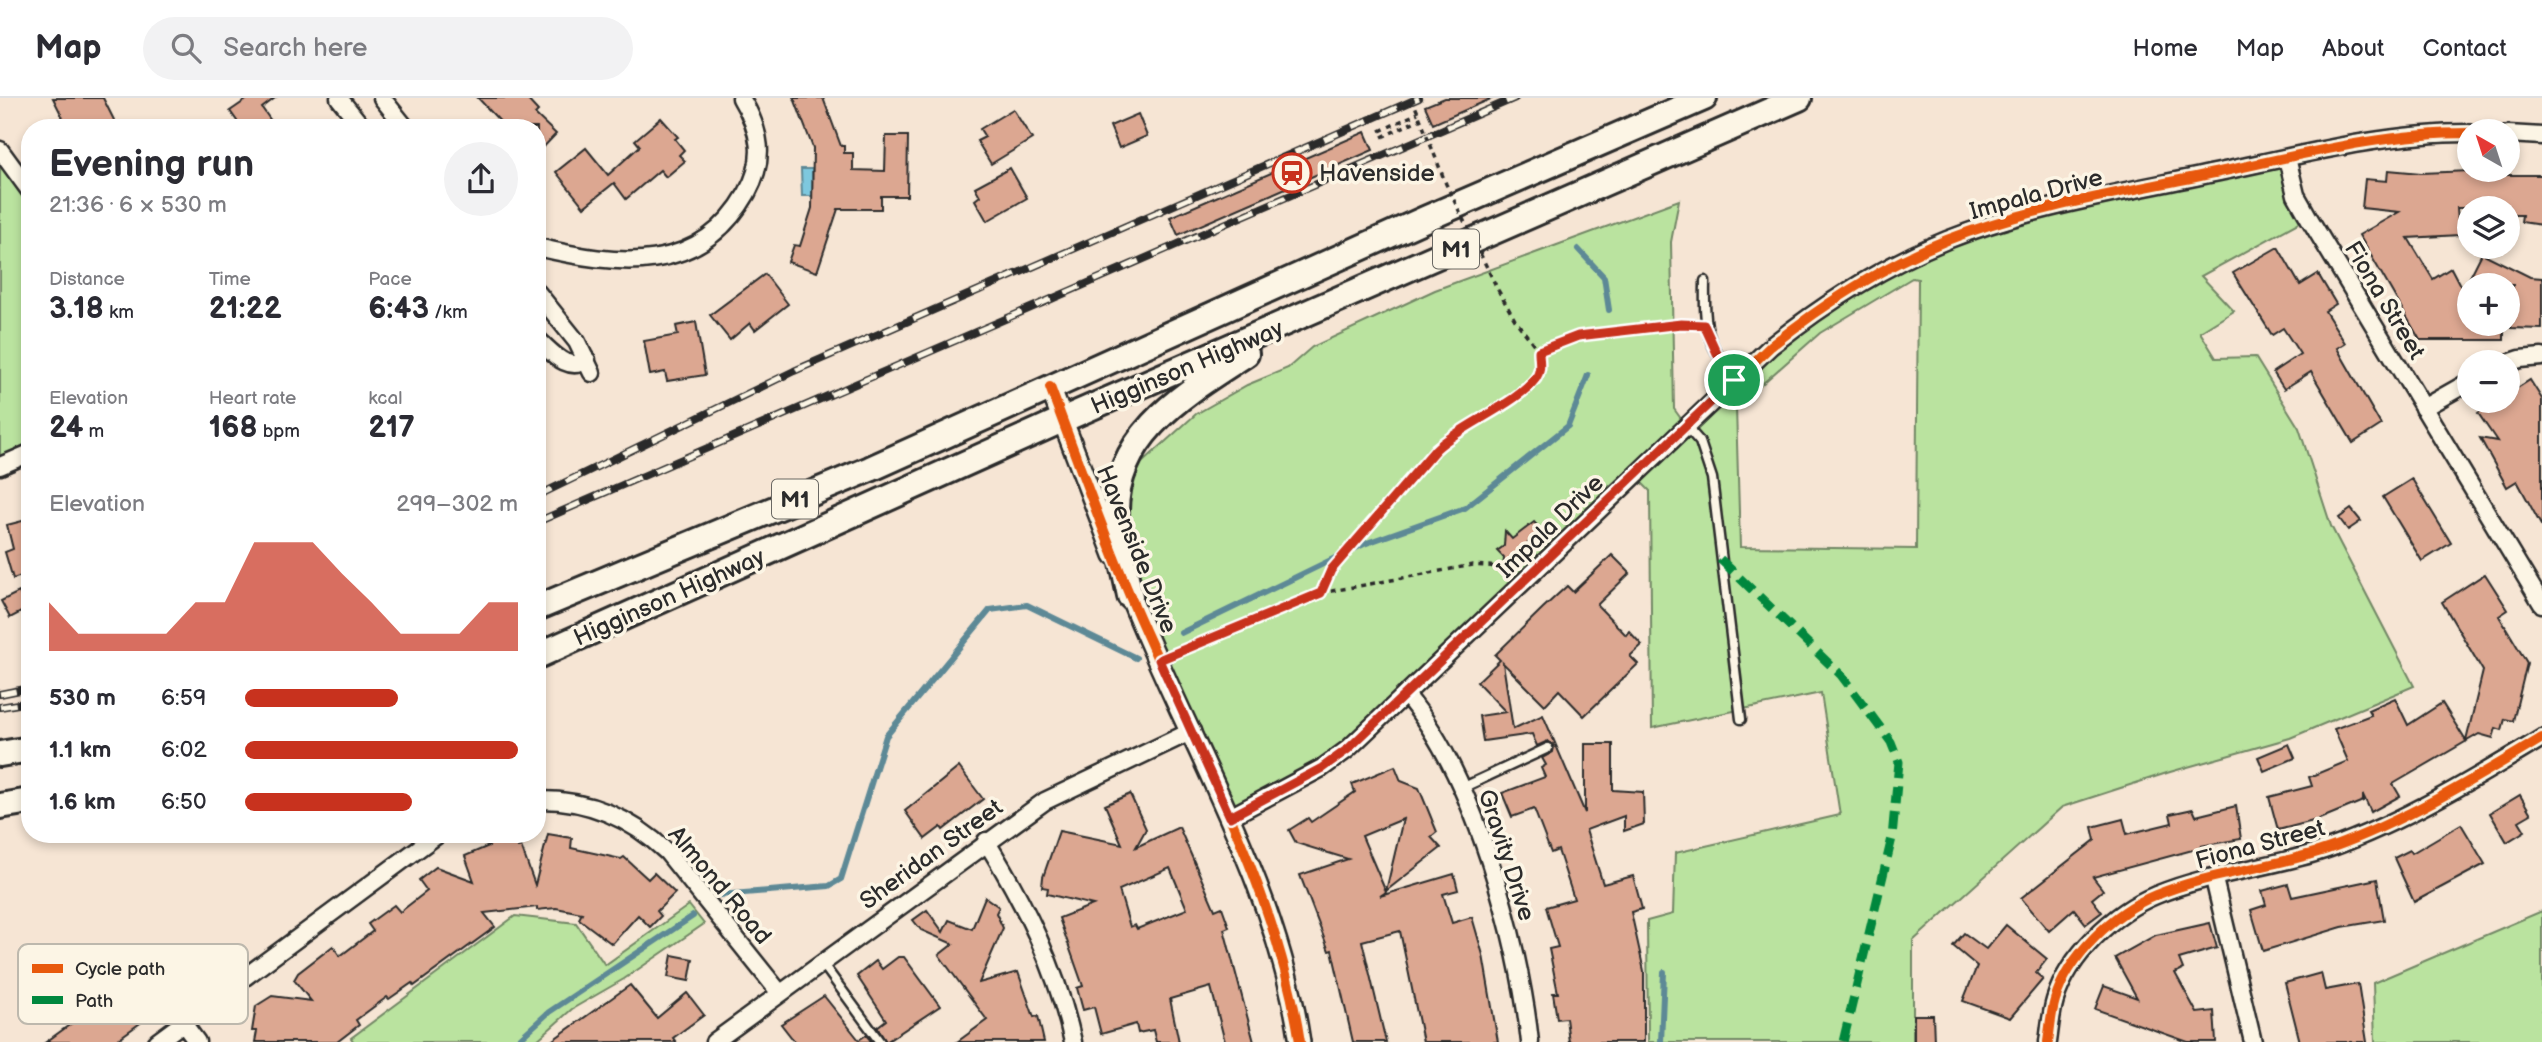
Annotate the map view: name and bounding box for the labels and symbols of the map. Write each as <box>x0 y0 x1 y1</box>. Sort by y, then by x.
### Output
north arrow <box>2457 119 2520 182</box>
station icon: Havenside <box>1271 152 1313 194</box>
place label: Havenside <box>1319 159 1435 188</box>
street label: Impala Drive <box>1966 163 2106 226</box>
road number: M1 <box>1433 230 1479 268</box>
street label: Fiona Street <box>2338 236 2431 365</box>
street label: Higginson Highway <box>1087 314 1288 421</box>
pin <box>1704 350 1764 410</box>
street label: Havenside Drive <box>1090 461 1183 637</box>
street label: Impala Drive <box>1491 469 1610 584</box>
road number: M1 <box>772 480 818 518</box>
street label: Higginson Highway <box>569 542 769 653</box>
street label: Gravity Drive <box>1472 786 1541 925</box>
street label: Sheridan Street <box>854 793 1009 916</box>
street label: Fiona Street <box>2192 813 2329 876</box>
street label: Almond Road <box>662 820 777 950</box>
legend <box>18 944 248 1024</box>
text: Cycle path <box>75 958 165 981</box>
text: Path <box>75 990 113 1013</box>

